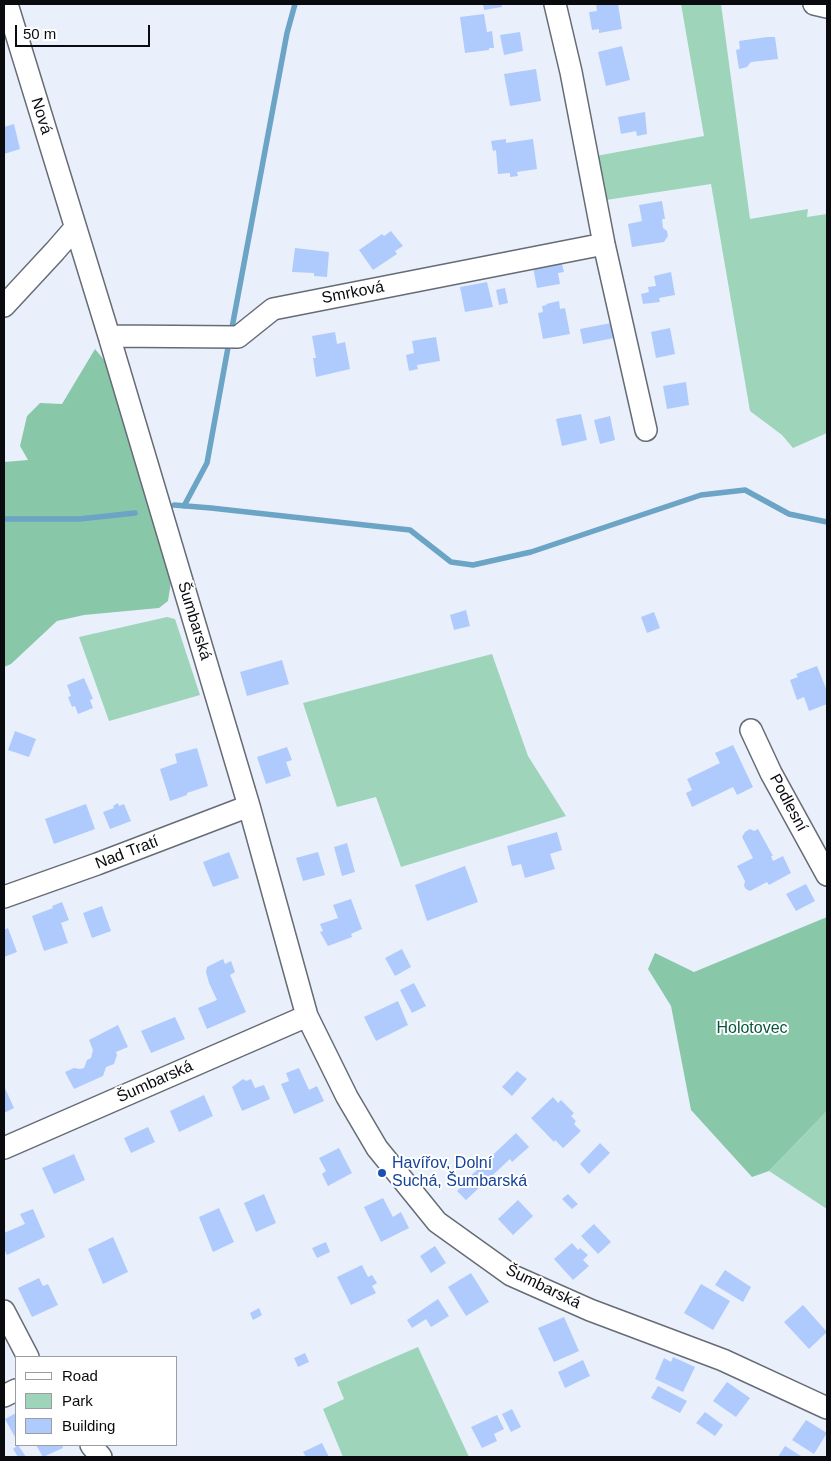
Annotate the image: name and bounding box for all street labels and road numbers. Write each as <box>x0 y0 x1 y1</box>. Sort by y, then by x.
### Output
street label: Nová <box>26 95 56 137</box>
street label: Smrková <box>320 278 386 308</box>
street label: Šumbarská <box>173 580 215 662</box>
street label: Podlesní <box>765 771 811 835</box>
street label: Nad Tratí <box>93 832 161 874</box>
street label: Šumbarská <box>114 1057 196 1107</box>
street label: Šumbarská <box>502 1261 584 1313</box>

